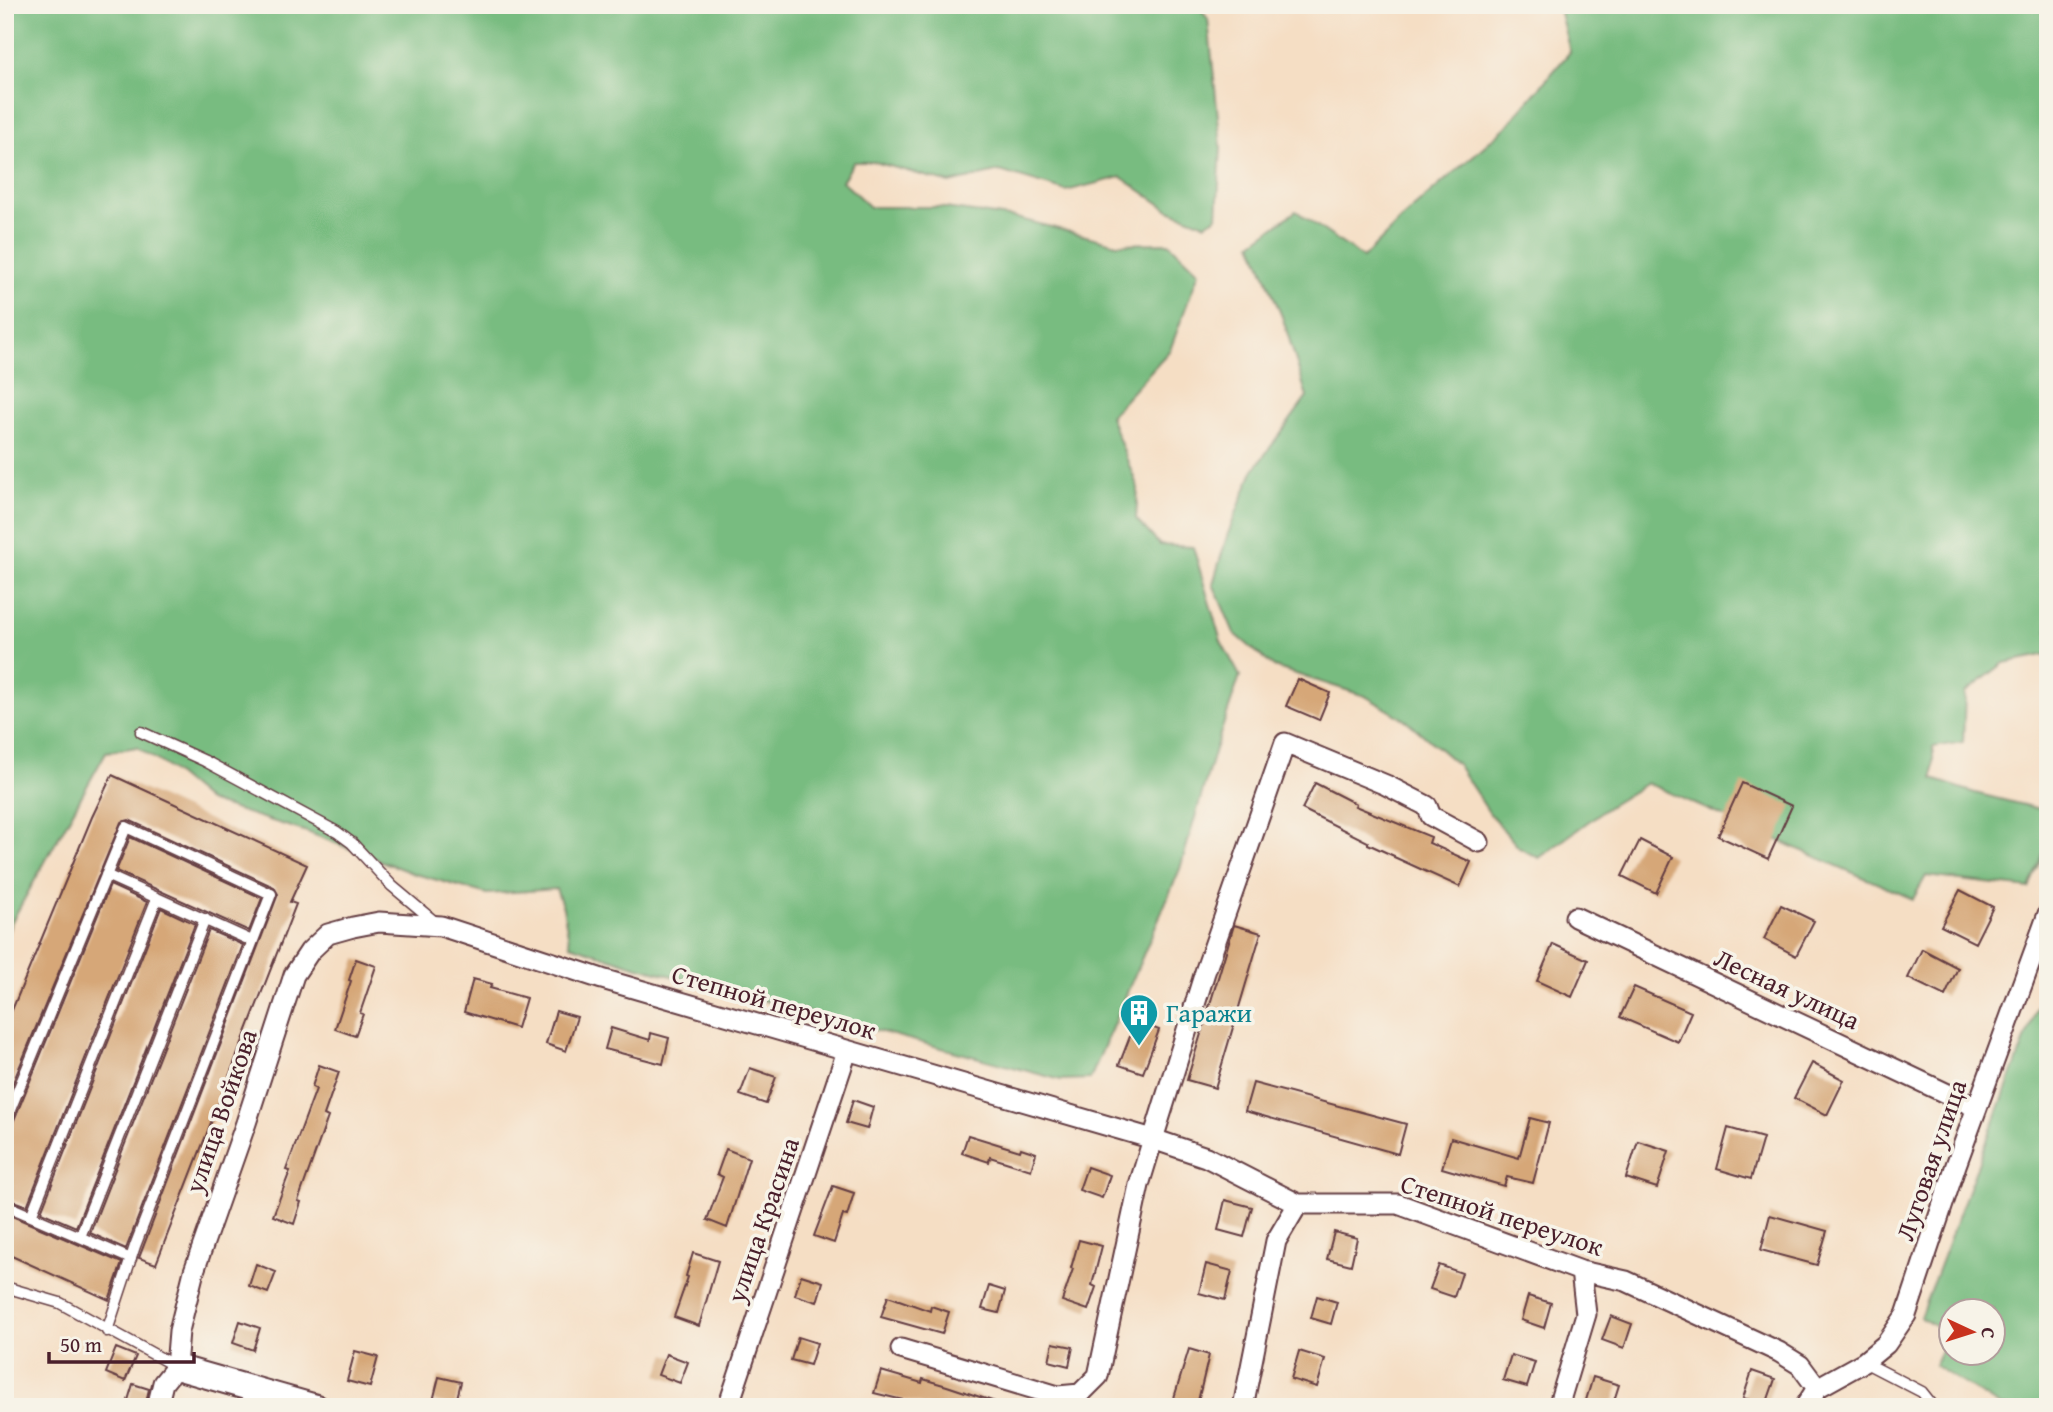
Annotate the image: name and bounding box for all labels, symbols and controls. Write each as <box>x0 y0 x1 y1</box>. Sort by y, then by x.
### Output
street label: Лесная улица <box>1708 938 1867 1040</box>
street label: Степной переулок <box>668 954 881 1049</box>
building icon: Гаражи <box>1118 992 1160 1047</box>
place label: Гаражи <box>1166 993 1252 1032</box>
street label: улица Войкова <box>174 1023 267 1199</box>
street label: Луговая улица <box>1885 1073 1977 1246</box>
street label: улица Красина <box>716 1131 809 1309</box>
street label: Степной переулок <box>1396 1163 1609 1266</box>
north arrow <box>1938 1296 2008 1366</box>
scale bar <box>49 1321 194 1365</box>
text: С <box>1975 1327 2003 1340</box>
text: 50 m <box>60 1329 102 1360</box>

